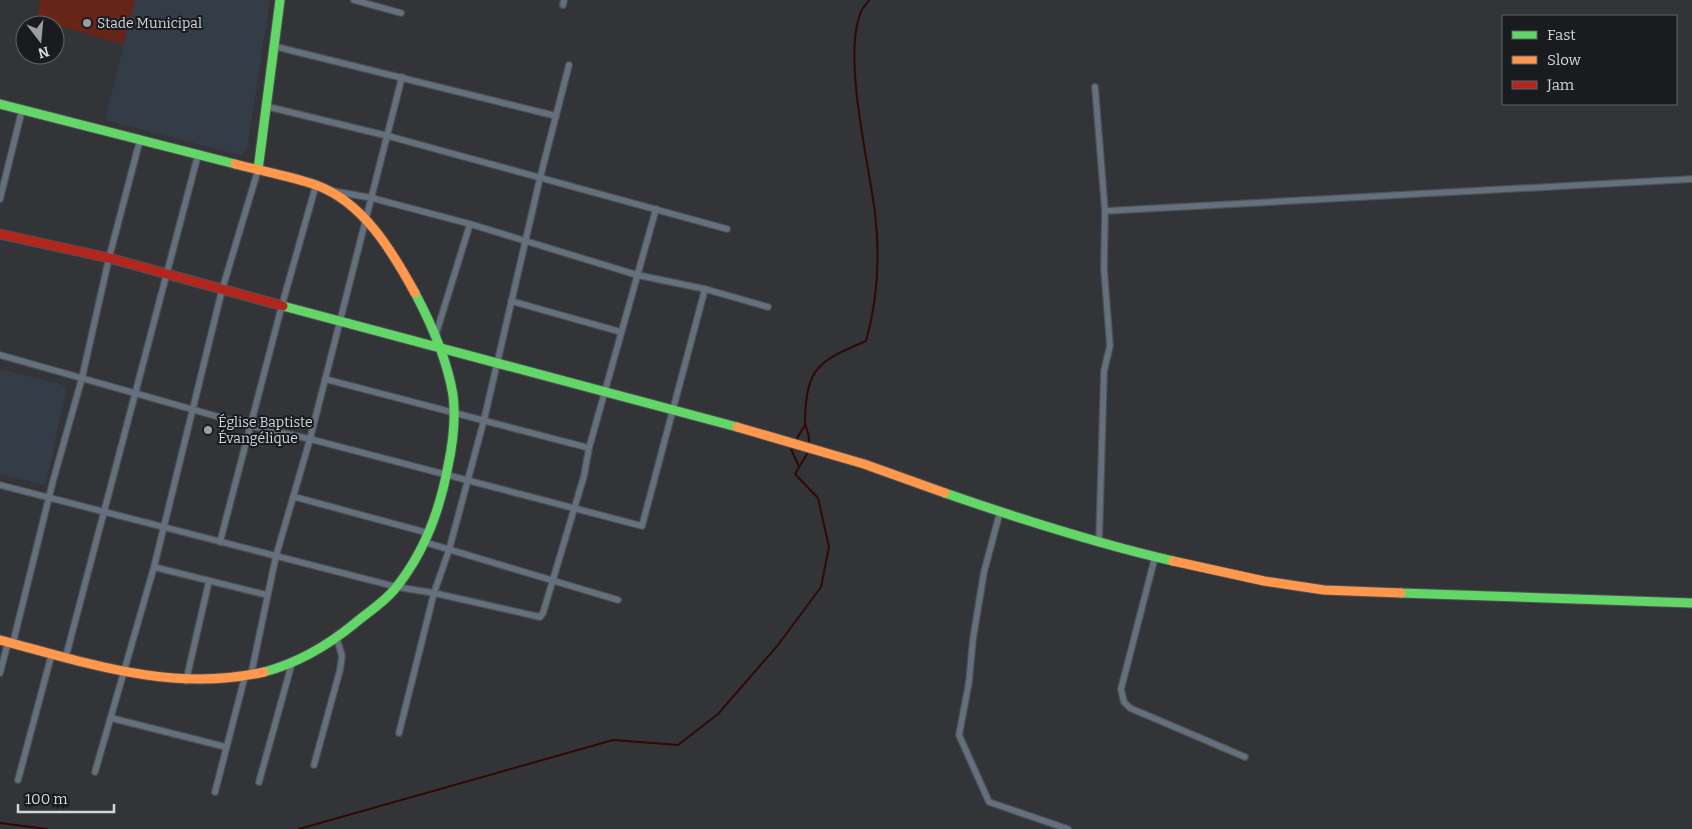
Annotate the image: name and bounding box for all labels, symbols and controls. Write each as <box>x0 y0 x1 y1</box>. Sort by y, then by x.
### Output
north arrow <box>15 15 65 65</box>
place label: Stade Municipal <box>97 15 202 32</box>
legend <box>1502 15 1677 105</box>
marker: Stade Municipal <box>81 17 93 29</box>
text: Fast <box>1547 26 1576 44</box>
text: N <box>36 42 51 62</box>
text: Slow <box>1547 51 1582 69</box>
text: Jam <box>1546 76 1575 94</box>
place label: Église Baptiste Évangélique <box>218 413 313 447</box>
marker: Église Baptiste Évangélique <box>202 424 214 436</box>
scale bar <box>18 782 114 814</box>
text: 100 m <box>25 790 68 808</box>

